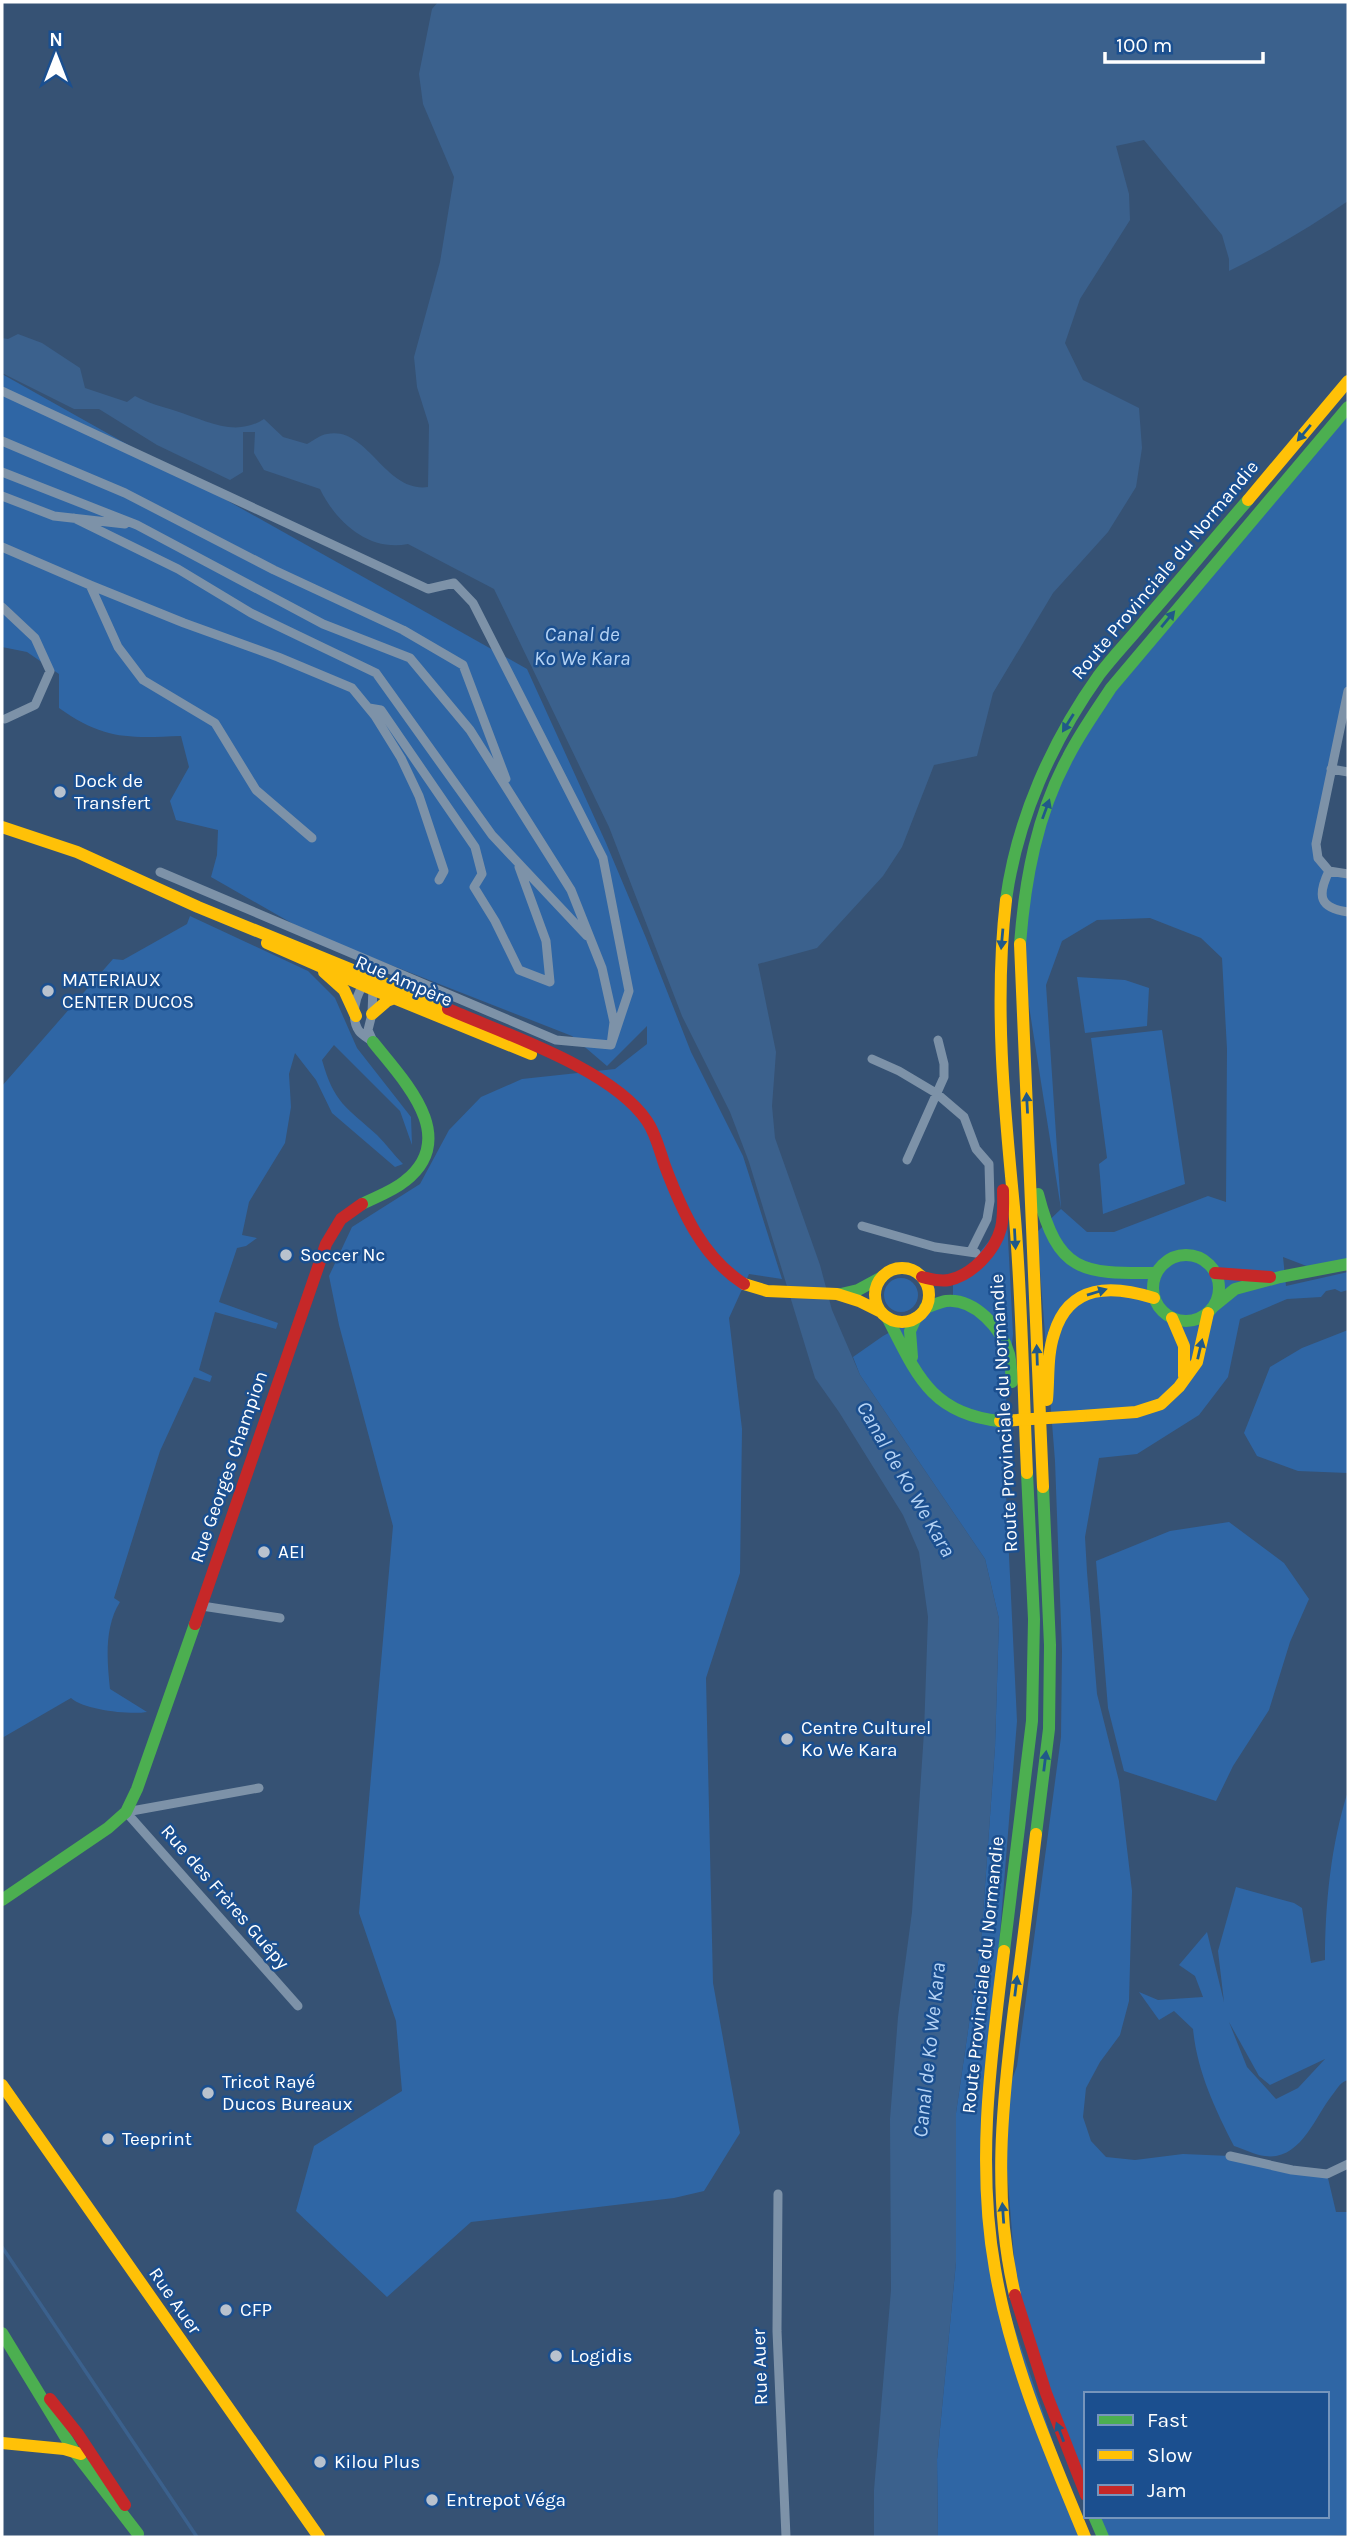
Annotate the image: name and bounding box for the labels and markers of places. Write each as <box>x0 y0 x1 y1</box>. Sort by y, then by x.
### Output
place label: Dock de Transfert <box>74 770 151 814</box>
marker: Dock de Transfert <box>52 784 68 800</box>
place label: MATERIAUX CENTER DUCOS <box>62 969 194 1013</box>
marker: MATERIAUX CENTER DUCOS <box>40 983 56 999</box>
place label: Soccer Nc <box>300 1244 385 1266</box>
marker: Soccer Nc <box>278 1247 294 1263</box>
place label: AEI <box>278 1541 305 1563</box>
marker: AEI <box>256 1544 272 1560</box>
place label: Centre Culturel Ko We Kara <box>801 1717 931 1761</box>
marker: Centre Culturel Ko We Kara <box>779 1731 795 1747</box>
place label: Tricot Rayé Ducos Bureaux <box>222 2071 353 2115</box>
marker: Tricot Rayé Ducos Bureaux <box>200 2085 216 2101</box>
place label: Teeprint <box>122 2128 192 2150</box>
marker: Teeprint <box>100 2131 116 2147</box>
place label: CFP <box>240 2299 272 2321</box>
marker: CFP <box>218 2302 234 2318</box>
place label: Logidis <box>570 2345 633 2367</box>
marker: Logidis <box>548 2348 564 2364</box>
place label: Kilou Plus <box>334 2451 420 2473</box>
marker: Kilou Plus <box>312 2454 328 2470</box>
place label: Entrepot Véga <box>446 2489 566 2511</box>
marker: Entrepot Véga <box>424 2492 440 2508</box>

